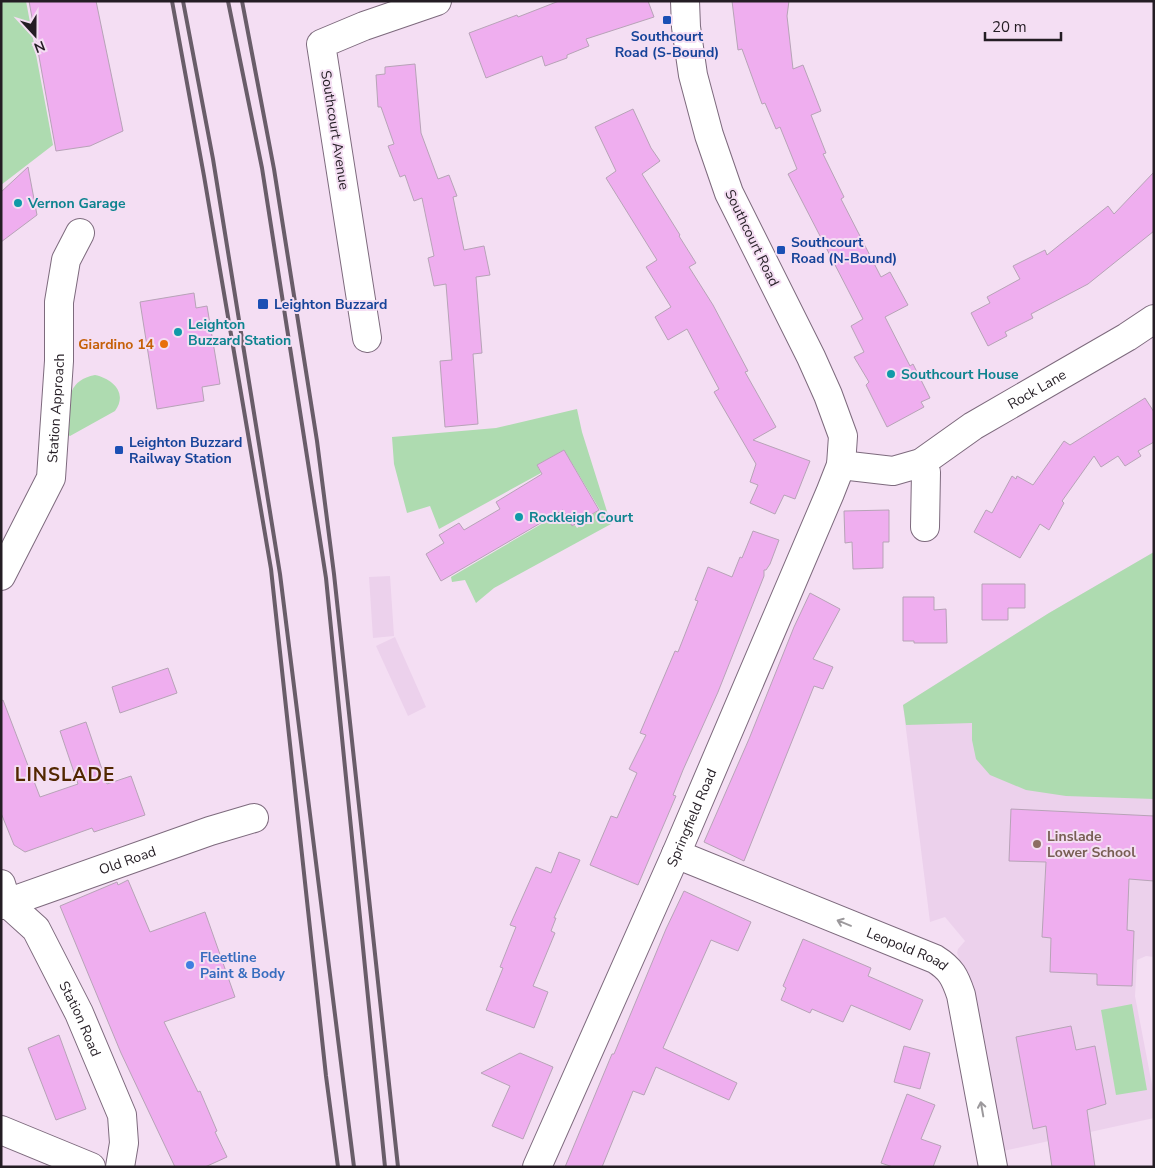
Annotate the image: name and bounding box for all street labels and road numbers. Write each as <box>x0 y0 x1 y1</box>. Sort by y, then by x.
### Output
street label: Southcourt Avenue <box>316 69 354 191</box>
street label: Southcourt Road <box>720 186 784 290</box>
street label: Station Approach <box>43 353 69 463</box>
street label: Rock Lane <box>1004 365 1070 413</box>
street label: Springfield Road <box>662 766 721 870</box>
street label: Old Road <box>96 841 158 879</box>
street label: Leopold Road <box>864 923 952 975</box>
street label: Station Road <box>55 978 106 1059</box>

